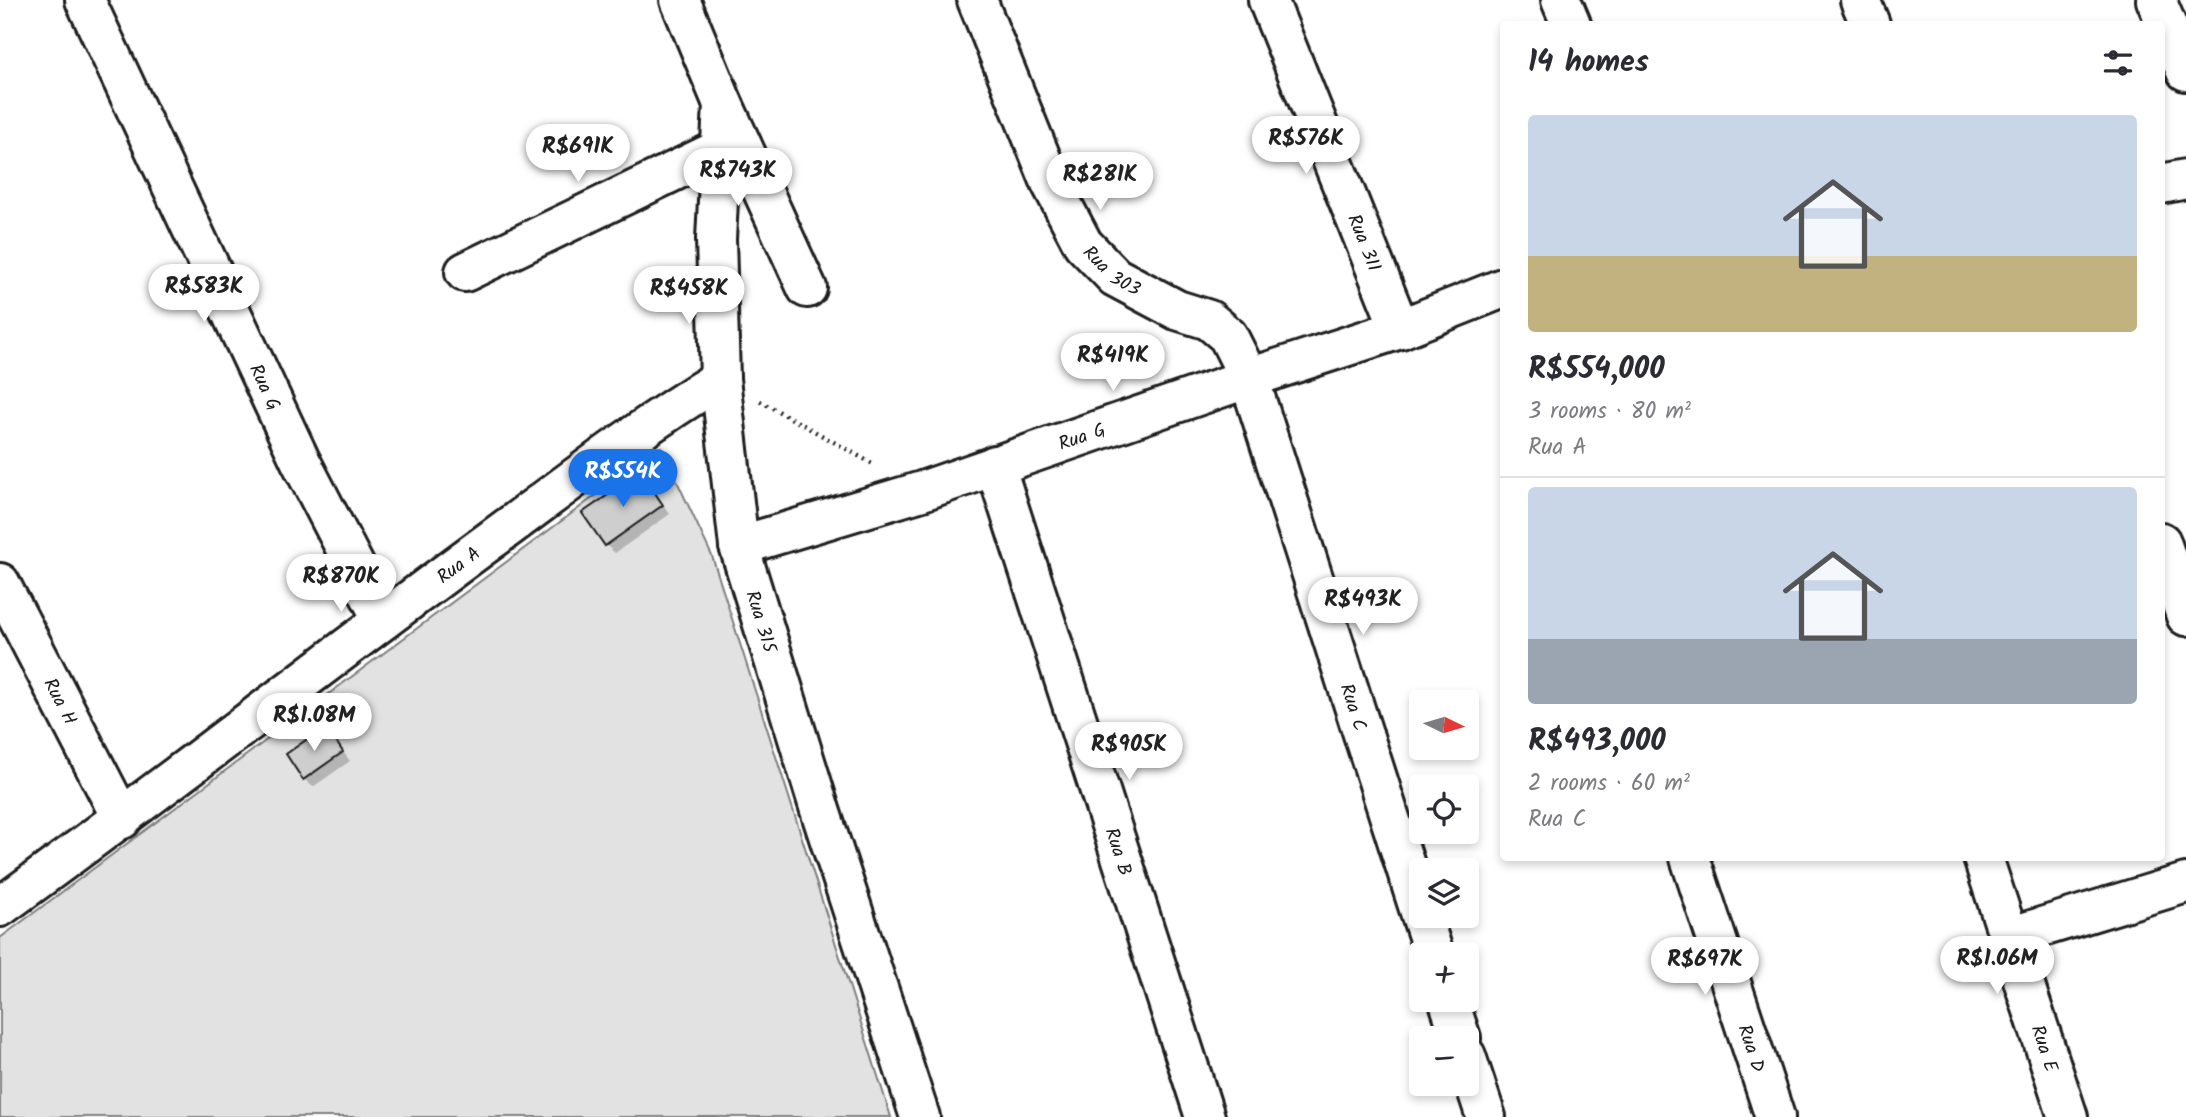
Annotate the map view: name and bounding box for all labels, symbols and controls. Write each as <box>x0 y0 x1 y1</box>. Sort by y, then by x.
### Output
text: 14 homes <box>1528 39 1649 87</box>
icon: filters <box>2099 44 2137 82</box>
pin: R$576K <box>1249 116 1363 176</box>
text: R$576K <box>1268 121 1344 157</box>
pin: R$691K <box>521 124 635 184</box>
text: R$691K <box>542 129 614 165</box>
pin: R$743K <box>681 148 795 208</box>
pin: R$281K <box>1043 152 1157 212</box>
text: R$743K <box>699 153 777 189</box>
text: R$281K <box>1062 157 1138 193</box>
icon: home <box>1770 161 1896 287</box>
street label: Rua 311 <box>1338 210 1388 276</box>
street label: Rua 303 <box>1075 239 1146 305</box>
pin: R$583K <box>147 264 261 324</box>
pin: R$458K <box>632 266 746 326</box>
text: R$583K <box>164 269 244 305</box>
text: R$458K <box>649 271 729 307</box>
pin: R$419K <box>1056 334 1170 393</box>
text: R$419K <box>1077 338 1149 374</box>
text: R$554,000 <box>1528 346 1665 394</box>
street label: Rua G <box>240 359 288 416</box>
text: 3 rooms · 80 m² <box>1528 394 1691 430</box>
street label: Rua G <box>1055 416 1110 460</box>
text: Rua A <box>1528 430 1587 466</box>
pin: R$554K <box>566 449 680 509</box>
text: R$554K <box>584 454 662 490</box>
icon: home <box>1770 533 1896 659</box>
street label: Rua A <box>431 540 488 592</box>
pin: R$870K <box>284 554 398 614</box>
text: R$870K <box>302 559 380 595</box>
pin: R$493K <box>1306 578 1420 637</box>
text: R$493K <box>1324 582 1402 618</box>
street label: Rua 315 <box>736 587 784 658</box>
street label: Rua H <box>35 673 84 731</box>
street label: Rua C <box>1331 680 1374 735</box>
north arrow <box>1409 690 1479 760</box>
map controls <box>1409 690 1479 1096</box>
pin: R$1.08M <box>249 694 379 753</box>
text: R$1.08M <box>273 698 355 734</box>
text: R$493,000 <box>1528 718 1666 766</box>
pin: R$905K <box>1072 722 1186 782</box>
text: R$905K <box>1091 727 1167 763</box>
text: 2 rooms · 60 m² <box>1528 766 1690 802</box>
button: locate <box>1409 774 1479 844</box>
text: Rua C <box>1528 802 1586 838</box>
street label: Rua B <box>1096 824 1139 880</box>
button: layers <box>1409 858 1479 928</box>
pin: R$1.06M <box>1932 936 2062 996</box>
pin: R$697K <box>1648 937 1762 997</box>
text: R$1.06M <box>1956 941 2038 977</box>
button: + <box>1409 942 1479 1012</box>
text: R$697K <box>1667 942 1743 978</box>
street label: Rua D <box>1729 1021 1772 1077</box>
street label: Rua E <box>2022 1021 2065 1077</box>
button: − <box>1409 1026 1479 1096</box>

